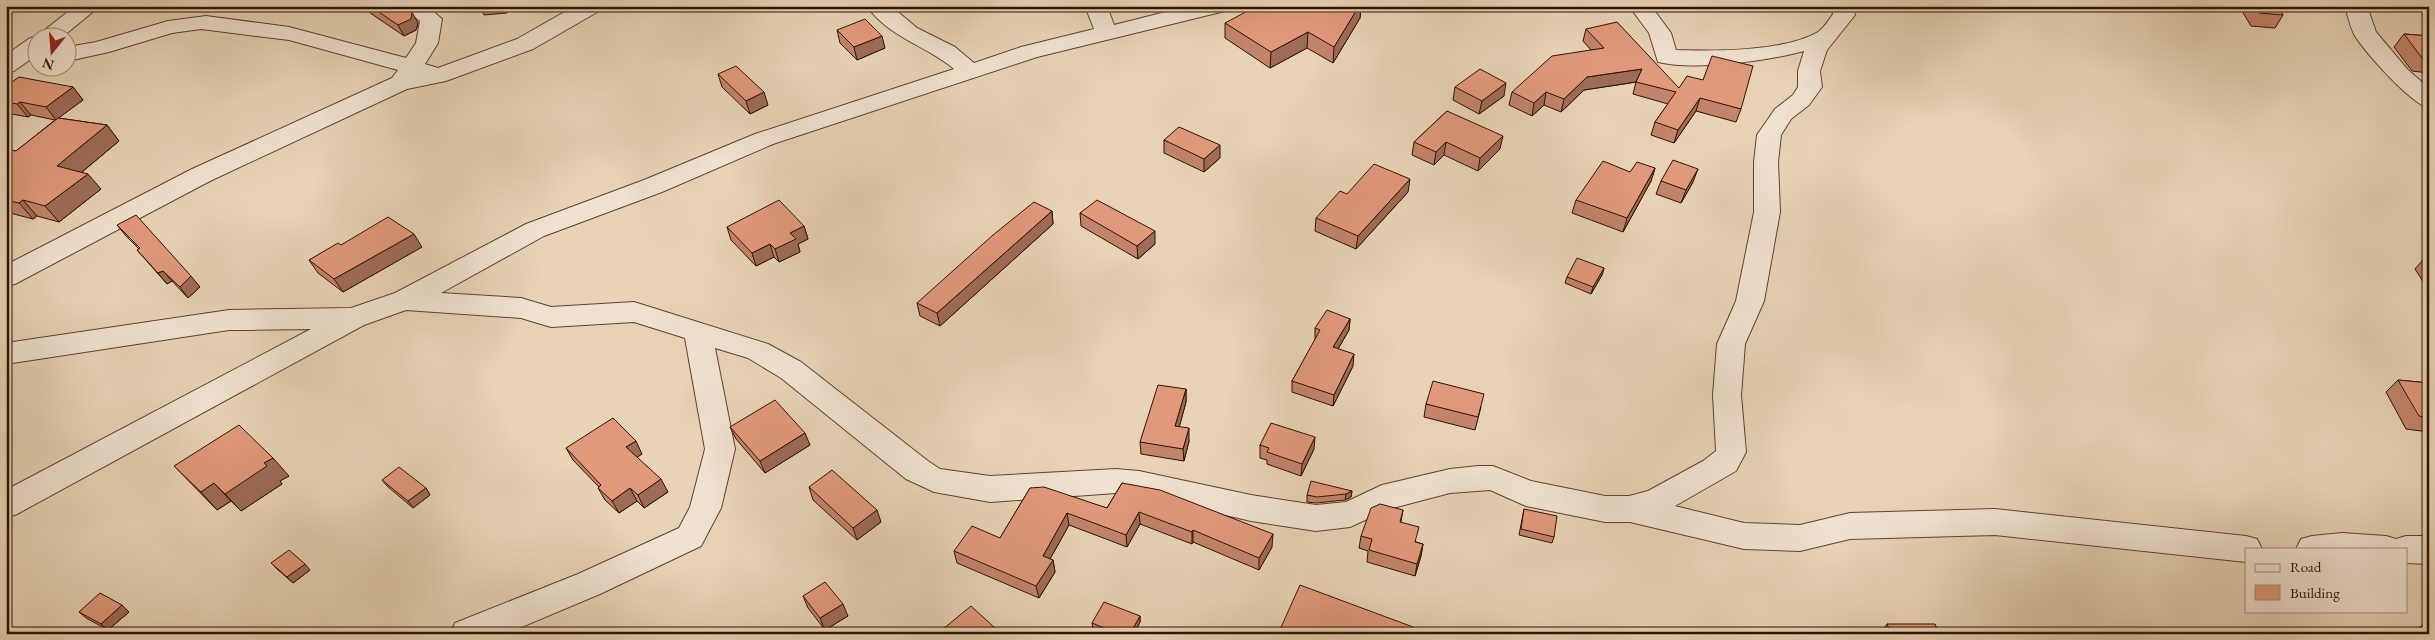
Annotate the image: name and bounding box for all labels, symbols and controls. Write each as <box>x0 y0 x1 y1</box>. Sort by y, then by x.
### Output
north arrow <box>28 28 78 78</box>
text: N <box>40 54 56 75</box>
legend <box>2245 548 2408 612</box>
text: Road <box>2290 557 2322 576</box>
text: Building <box>2290 583 2340 602</box>

